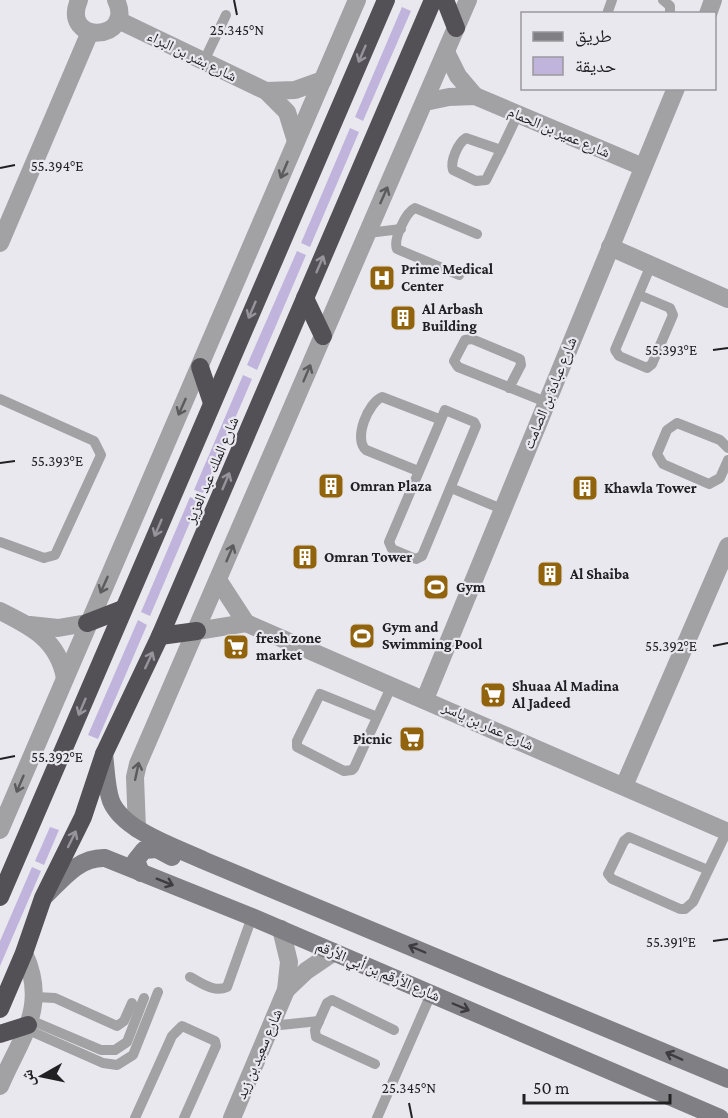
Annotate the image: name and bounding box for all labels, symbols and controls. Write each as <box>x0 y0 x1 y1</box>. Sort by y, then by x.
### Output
legend <box>521 12 716 90</box>
text: 25.345°N <box>210 22 264 38</box>
text: طريق <box>575 26 612 47</box>
street label: شارع بشر بن البراء <box>144 27 239 86</box>
one-way arrow <box>356 44 368 62</box>
text: حديقة <box>575 56 616 76</box>
street label: شارع عمير بن الحمام <box>505 103 612 163</box>
text: 55.394°E <box>31 158 83 174</box>
one-way arrow <box>278 160 289 178</box>
one-way arrow <box>379 186 391 204</box>
one-way arrow <box>315 255 326 273</box>
place label: Prime Medical Center <box>401 261 494 294</box>
hospital icon: Prime Medical Center <box>367 263 397 293</box>
one-way arrow <box>246 300 257 318</box>
place label: Al Arbash Building <box>421 301 484 334</box>
building icon: Al Arbash Building <box>388 303 418 333</box>
street label: شارع عبادة بن الصامت <box>520 335 582 452</box>
text: 55.393°E <box>645 342 697 358</box>
one-way arrow <box>302 365 313 383</box>
one-way arrow <box>176 397 187 415</box>
street label: شارع الملك عبد العزيز <box>182 414 244 527</box>
text: 55.393°E <box>31 453 83 469</box>
building icon: Omran Plaza <box>316 471 346 501</box>
one-way arrow <box>221 473 233 491</box>
building icon: Khawla Tower <box>570 473 600 503</box>
place label: Omran Plaza <box>350 478 432 494</box>
place label: Khawla Tower <box>604 480 697 496</box>
one-way arrow <box>152 518 163 536</box>
building icon: Omran Tower <box>290 542 320 572</box>
one-way arrow <box>225 544 236 562</box>
place label: Omran Tower <box>324 549 412 565</box>
building icon: Al Shaiba <box>535 559 565 589</box>
place label: Al Shaiba <box>569 566 630 582</box>
sports icon: Gym <box>421 572 451 602</box>
one-way arrow <box>98 576 109 594</box>
place label: Gym <box>456 579 486 595</box>
place label: Gym and Swimming Pool <box>382 619 483 652</box>
sports icon: Gym and Swimming Pool <box>347 621 377 651</box>
place label: fresh zone market <box>256 630 321 663</box>
supermarket icon: fresh zone market <box>221 632 251 662</box>
text: 55.392°E <box>645 638 697 654</box>
one-way arrow <box>143 652 155 670</box>
place label: Shuaa Al Madina Al Jadeed <box>511 678 620 711</box>
supermarket icon: Shuaa Al Madina Al Jadeed <box>478 680 508 710</box>
one-way arrow <box>76 697 87 716</box>
street label: شارع عمار بن ياسر <box>438 698 536 755</box>
supermarket icon: Picnic <box>397 724 427 754</box>
place label: Picnic <box>353 731 392 747</box>
text: 55.392°E <box>31 749 83 765</box>
one-way arrow <box>132 761 143 781</box>
one-way arrow <box>13 775 24 793</box>
one-way arrow <box>66 830 78 848</box>
one-way arrow <box>156 878 174 889</box>
text: 55.391°E <box>646 934 696 950</box>
street label: شارع الأرقم بن أبي الأرقم <box>312 937 443 1008</box>
one-way arrow <box>408 943 426 954</box>
one-way arrow <box>452 1002 470 1013</box>
street label: شارع سعيد بن زيد <box>233 1006 287 1102</box>
north arrow <box>12 1046 72 1106</box>
one-way arrow <box>666 1050 684 1061</box>
scale bar <box>524 1067 670 1105</box>
text: ش <box>18 1068 38 1088</box>
text: 50 m <box>533 1078 570 1098</box>
text: 25.345°N <box>382 1080 436 1096</box>

